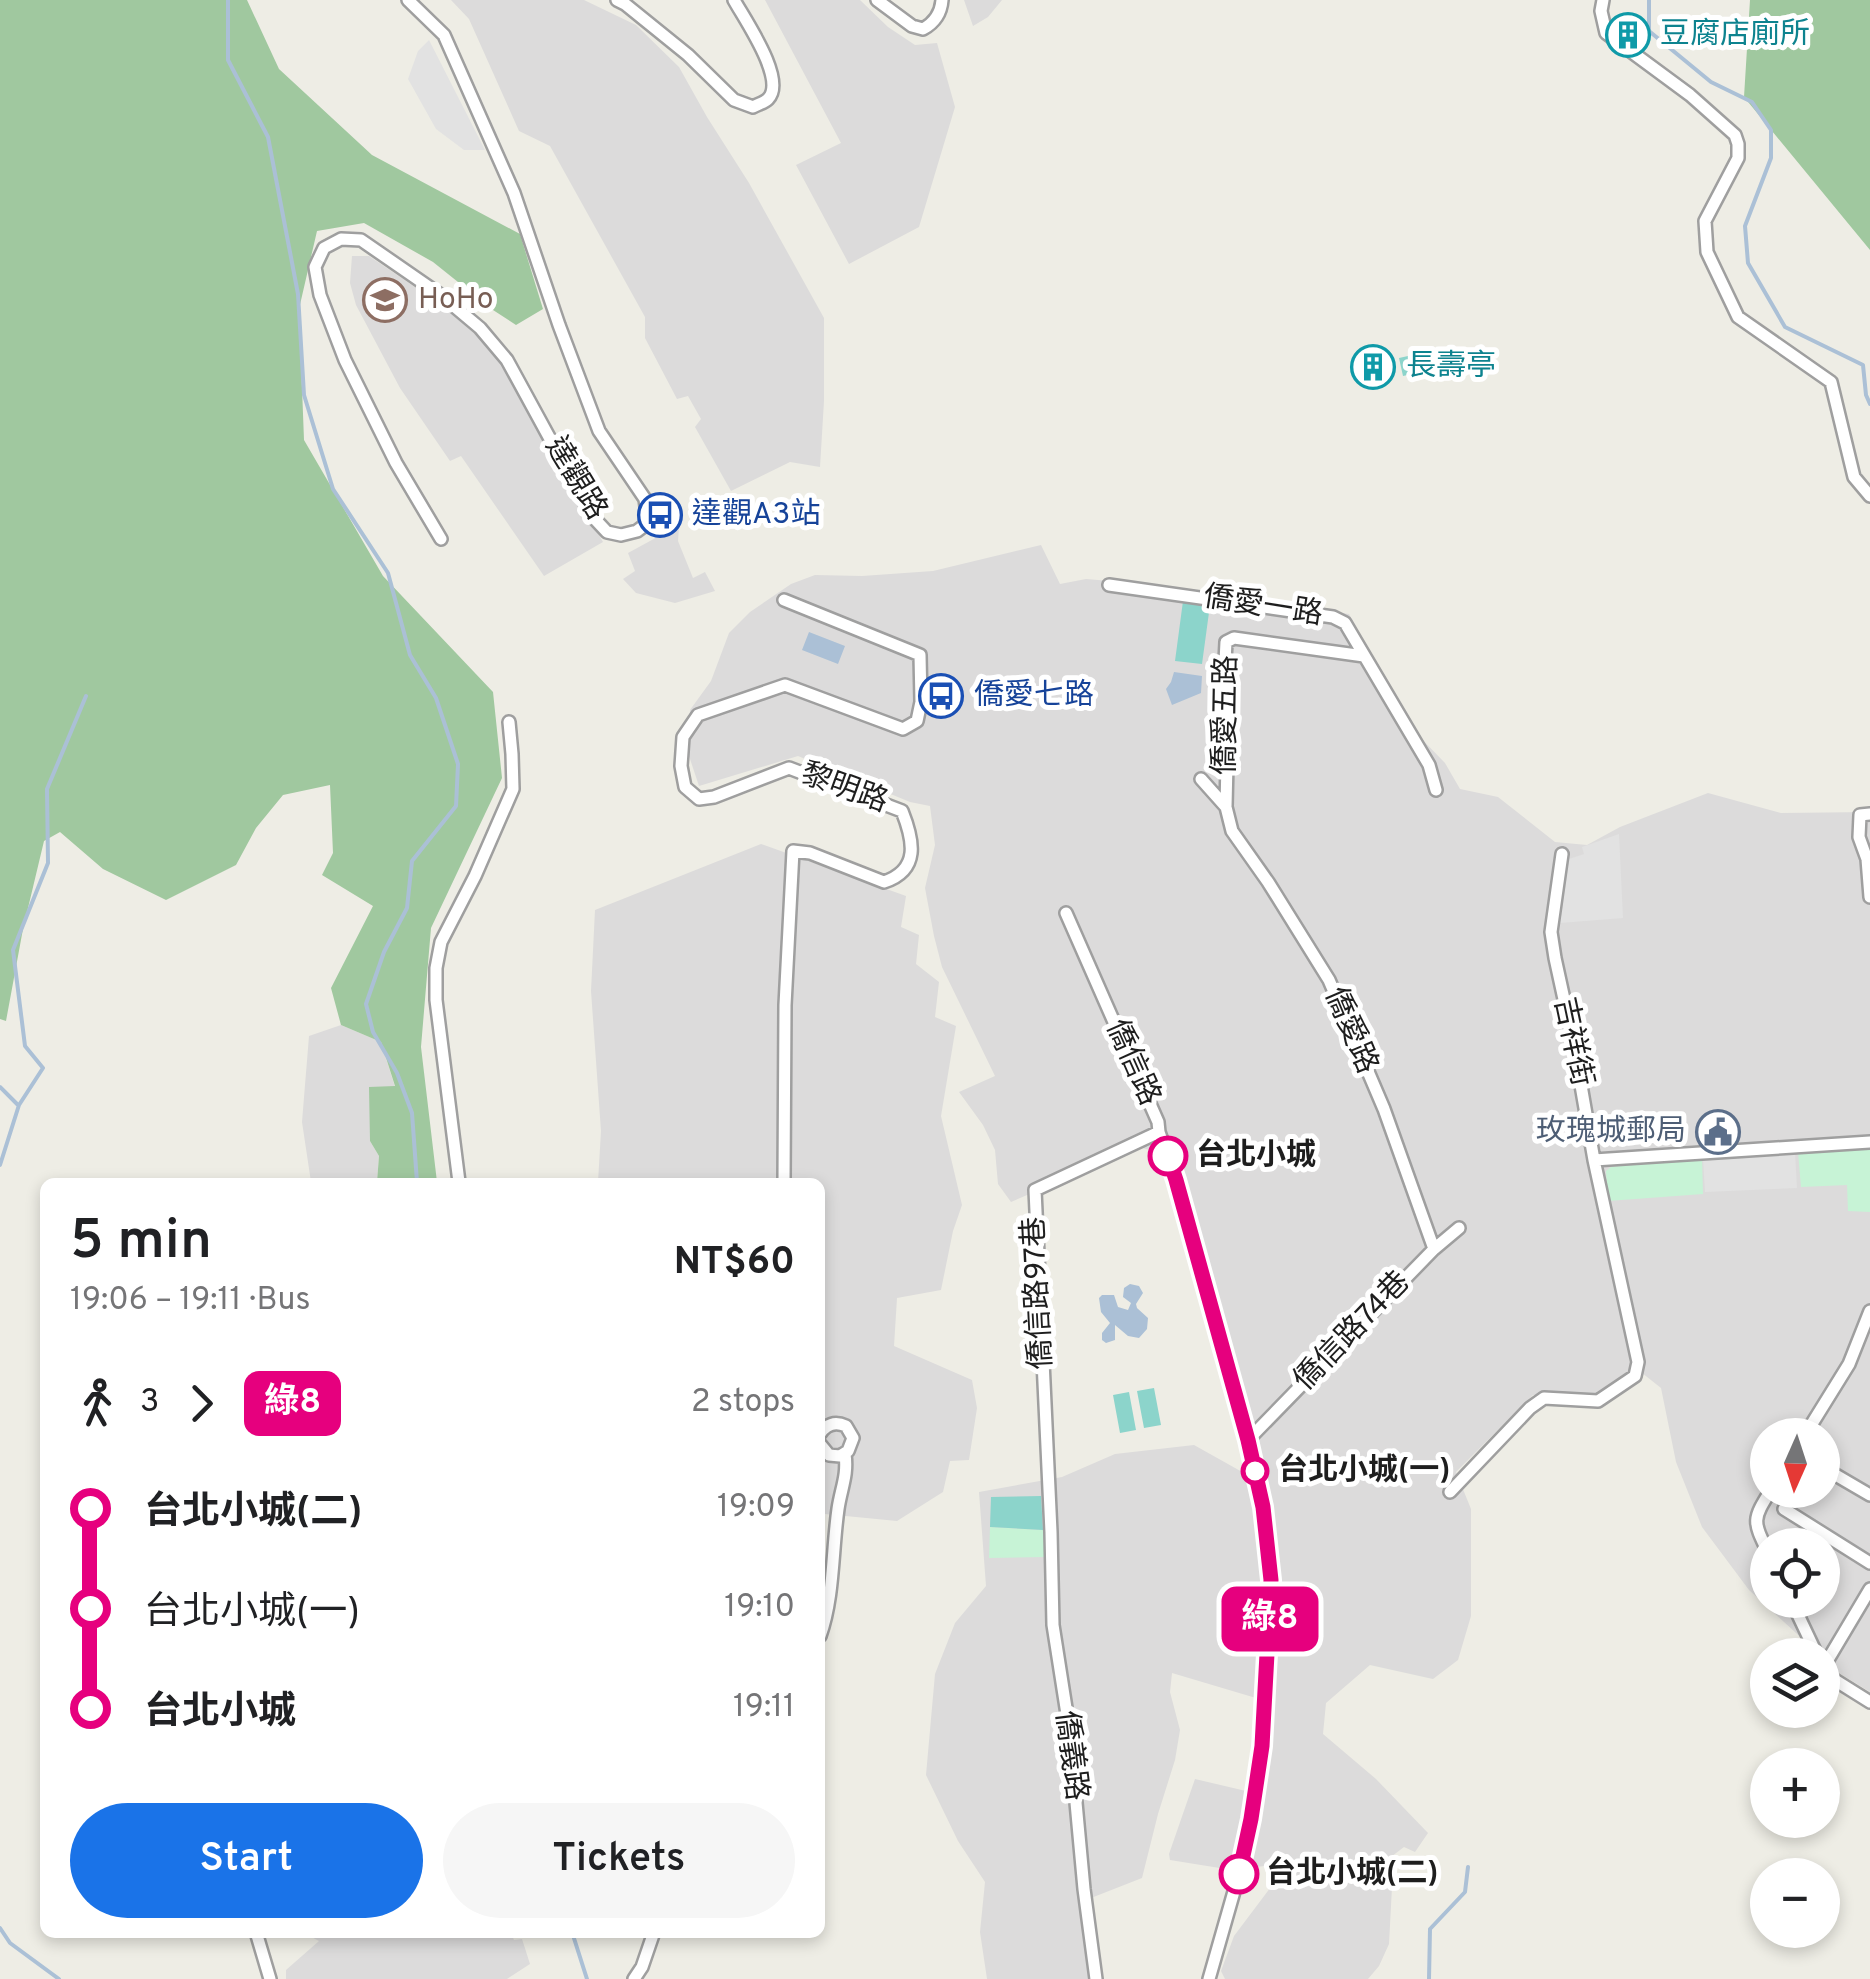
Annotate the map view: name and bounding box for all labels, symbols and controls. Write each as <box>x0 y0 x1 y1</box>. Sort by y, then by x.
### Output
building icon: 豆腐店廁所 <box>1605 12 1651 58</box>
place label: 豆腐店廁所 <box>1660 17 1810 54</box>
school or university icon: HoHo <box>362 277 408 323</box>
place label: HoHo <box>418 282 494 319</box>
building icon: 長壽亭 <box>1350 344 1396 390</box>
place label: 長壽亭 <box>1406 349 1496 386</box>
street label: 達觀路 <box>536 431 614 527</box>
bus stop icon: 達觀A3站 <box>637 492 683 538</box>
place label: 達觀A3站 <box>692 497 820 534</box>
street label: 僑愛一路 <box>1201 579 1325 635</box>
street label: 僑愛五路 <box>1207 655 1247 775</box>
bus stop icon: 僑愛七路 <box>918 673 964 719</box>
place label: 僑愛七路 <box>974 678 1094 715</box>
street label: 黎明路 <box>795 756 893 822</box>
street label: 僑愛路 <box>1315 982 1385 1080</box>
street label: 吉祥街 <box>1545 994 1599 1090</box>
street label: 僑信路 <box>1097 1014 1167 1112</box>
public building icon: 玫瑰城郵局 <box>1695 1109 1741 1155</box>
place label: 玫瑰城郵局 <box>1536 1114 1686 1151</box>
marker: 台北小城 <box>1149 1137 1187 1175</box>
place label: 台北小城 <box>1196 1138 1316 1175</box>
text: 5 min <box>70 1208 212 1278</box>
street label: 僑信路97巷 <box>1017 1216 1061 1370</box>
text: NT$60 <box>674 1239 795 1288</box>
street label: 僑信路74巷 <box>1287 1265 1419 1399</box>
text: 19:06 – 19:11 · Bus <box>70 1281 310 1321</box>
icon: walk <box>70 1376 125 1431</box>
icon: forward <box>174 1376 229 1431</box>
text: 綠8 <box>264 1381 321 1425</box>
text: 3 <box>140 1383 159 1423</box>
text: 2 stops <box>691 1383 795 1423</box>
north arrow <box>1750 1418 1840 1508</box>
map controls <box>1750 1418 1840 1948</box>
place label: 台北小城(一) <box>1278 1453 1450 1490</box>
marker: 台北小城(一) <box>1242 1458 1268 1484</box>
text: 19:09 <box>717 1488 795 1528</box>
text: 台北小城(二) <box>144 1489 362 1538</box>
button: locate <box>1750 1528 1840 1618</box>
line badge: 綠8 <box>1225 1586 1315 1652</box>
text: 19:10 <box>724 1588 795 1628</box>
text: 台北小城(一) <box>144 1589 360 1638</box>
text: 綠8 <box>1241 1597 1299 1641</box>
button: layers <box>1750 1638 1840 1728</box>
text: 19:11 <box>733 1688 795 1728</box>
text: 台北小城 <box>144 1689 296 1738</box>
street label: 僑義路 <box>1046 1709 1094 1803</box>
button: + <box>1750 1748 1840 1838</box>
button: Start <box>70 1803 423 1918</box>
button: Tickets <box>443 1803 795 1918</box>
marker: 台北小城(二) <box>1220 1855 1258 1893</box>
place label: 台北小城(二) <box>1266 1856 1438 1893</box>
button: − <box>1750 1858 1840 1948</box>

